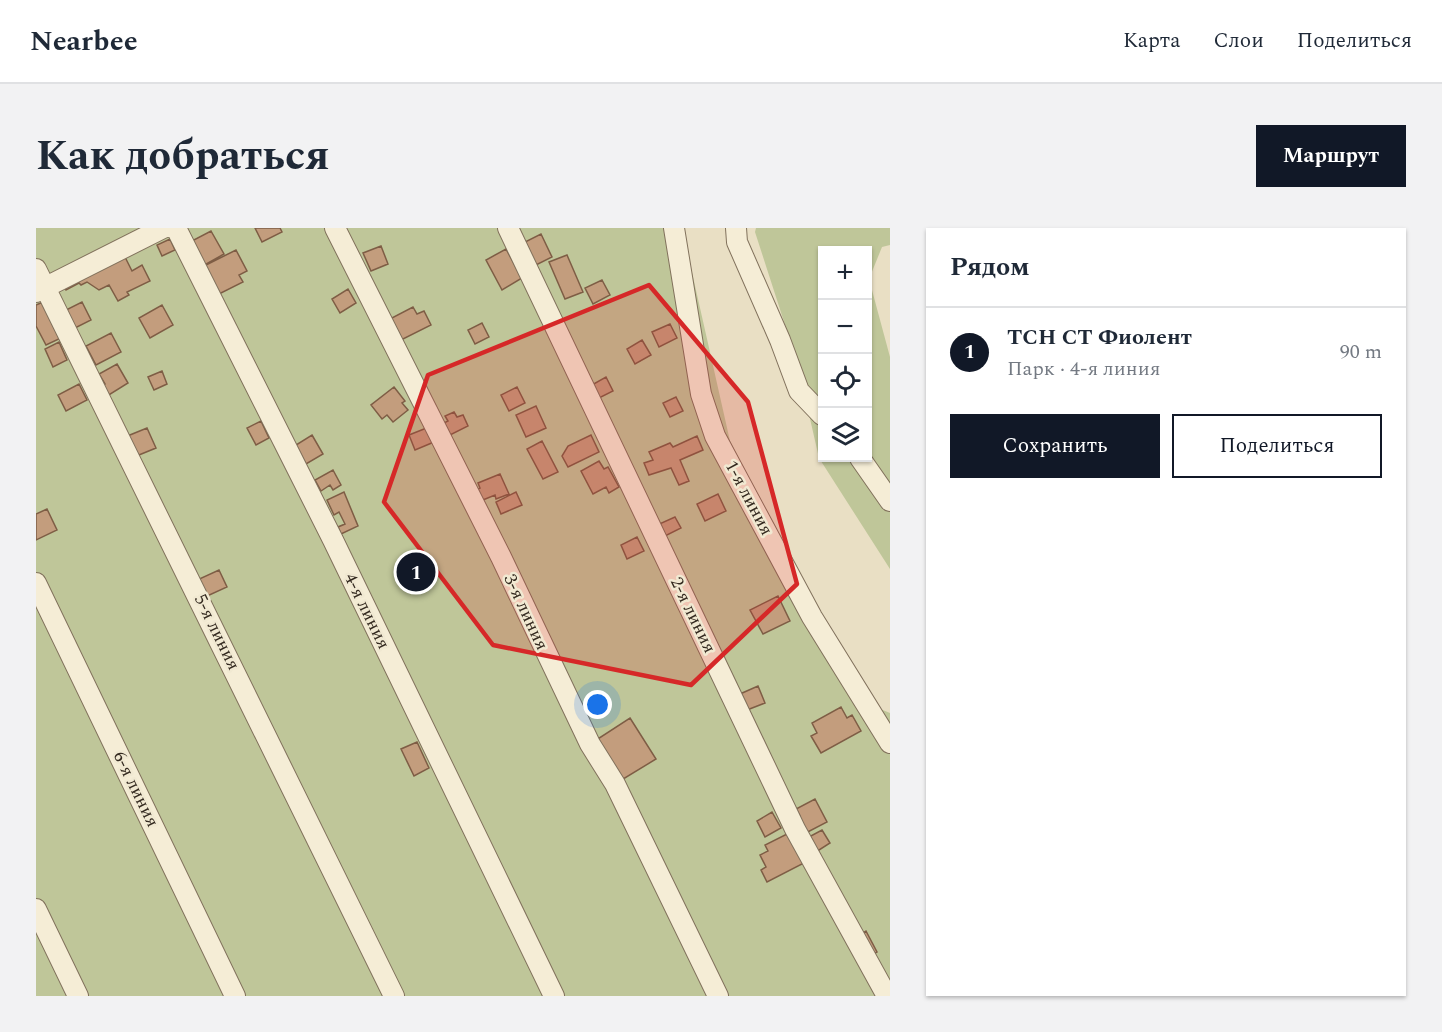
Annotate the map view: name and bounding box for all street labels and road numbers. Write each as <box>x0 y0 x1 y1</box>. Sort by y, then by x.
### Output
street label: 1-я линия <box>718 456 780 540</box>
street label: 4-я линия <box>337 568 397 654</box>
street label: 3-я линия <box>497 569 555 655</box>
street label: 2-я линия <box>663 572 723 658</box>
street label: 5-я линия <box>187 589 247 675</box>
street label: 6-я линия <box>106 746 166 832</box>

